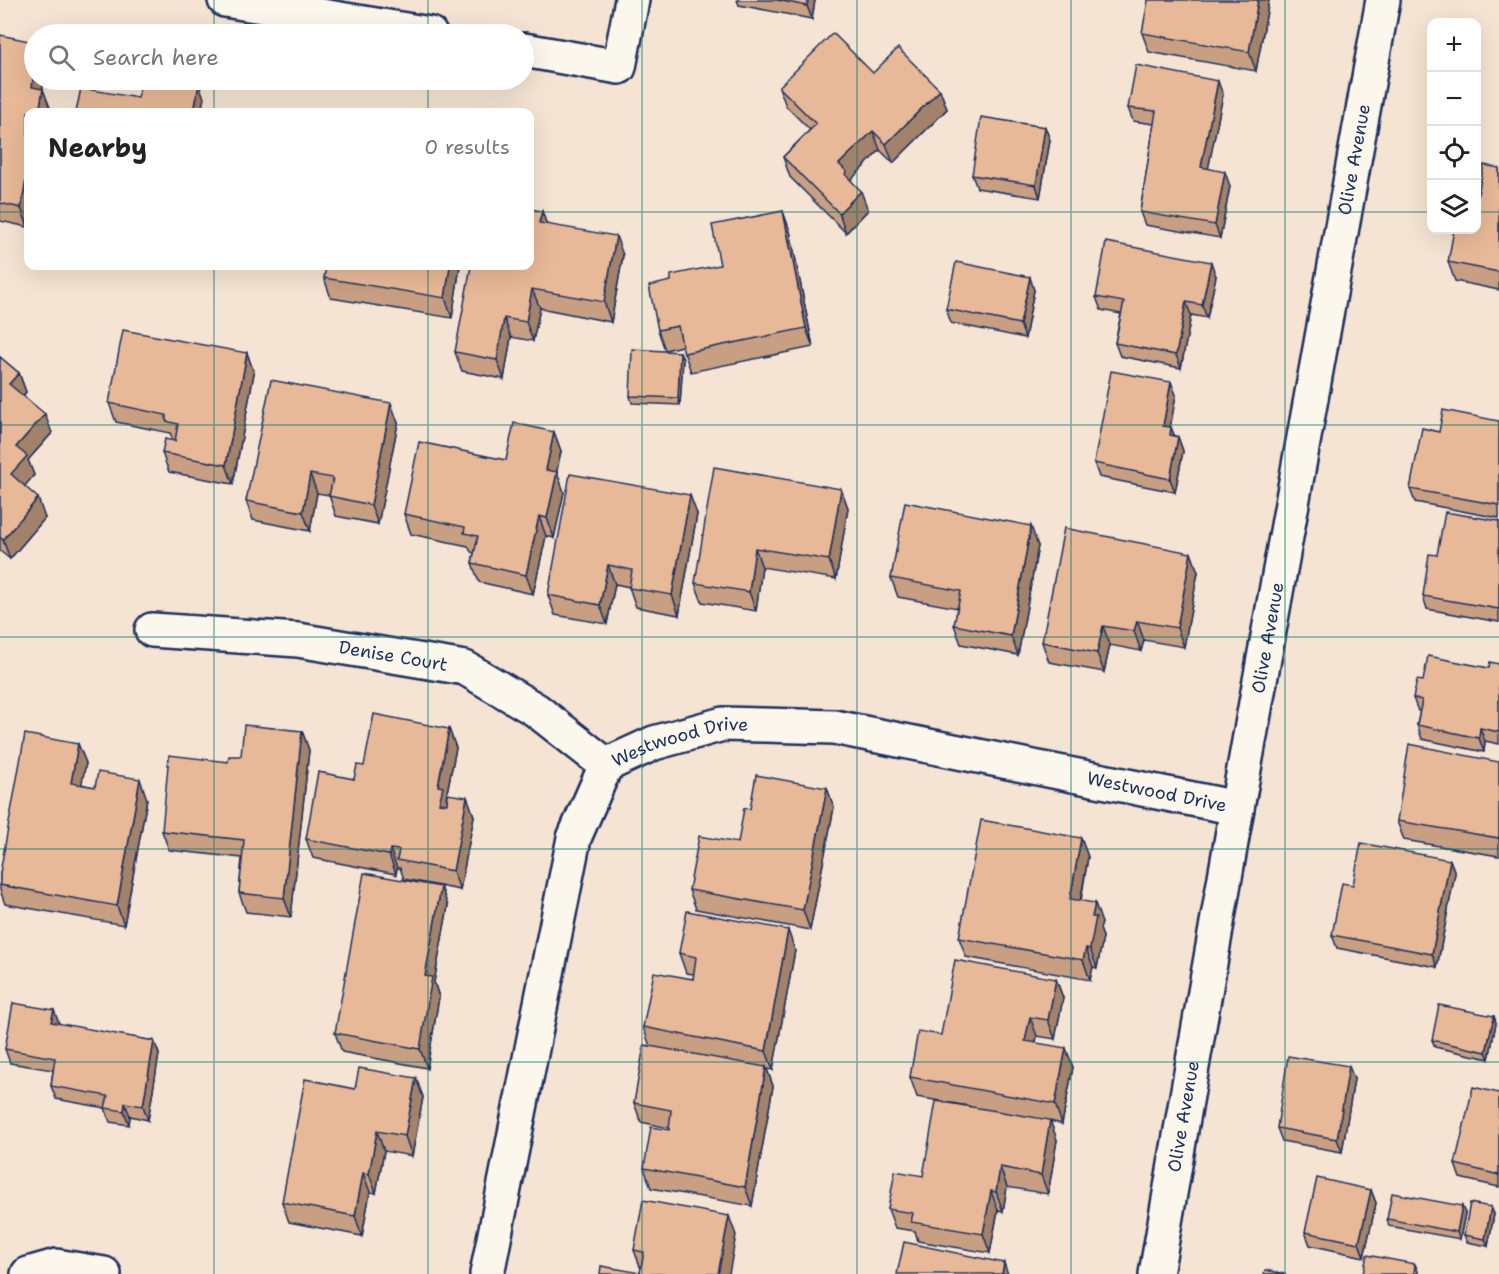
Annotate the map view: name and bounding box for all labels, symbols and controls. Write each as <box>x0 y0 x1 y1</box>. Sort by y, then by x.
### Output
map controls <box>1427 18 1481 234</box>
button: + <box>1427 18 1481 72</box>
search box <box>24 24 534 90</box>
icon: search <box>45 41 78 74</box>
text: Search here <box>93 43 219 72</box>
button: − <box>1427 72 1481 126</box>
street label: Olive Avenue <box>1332 102 1376 217</box>
button: locate <box>1427 126 1481 180</box>
text: Nearby <box>48 130 147 165</box>
text: 0 results <box>424 134 510 160</box>
button: layers <box>1427 180 1481 234</box>
street label: Olive Avenue <box>1246 580 1290 695</box>
street label: Denise Court <box>337 635 450 677</box>
street label: Westwood Drive <box>608 712 749 773</box>
street label: Westwood Drive <box>1085 766 1229 818</box>
street label: Olive Avenue <box>1162 1059 1205 1174</box>

